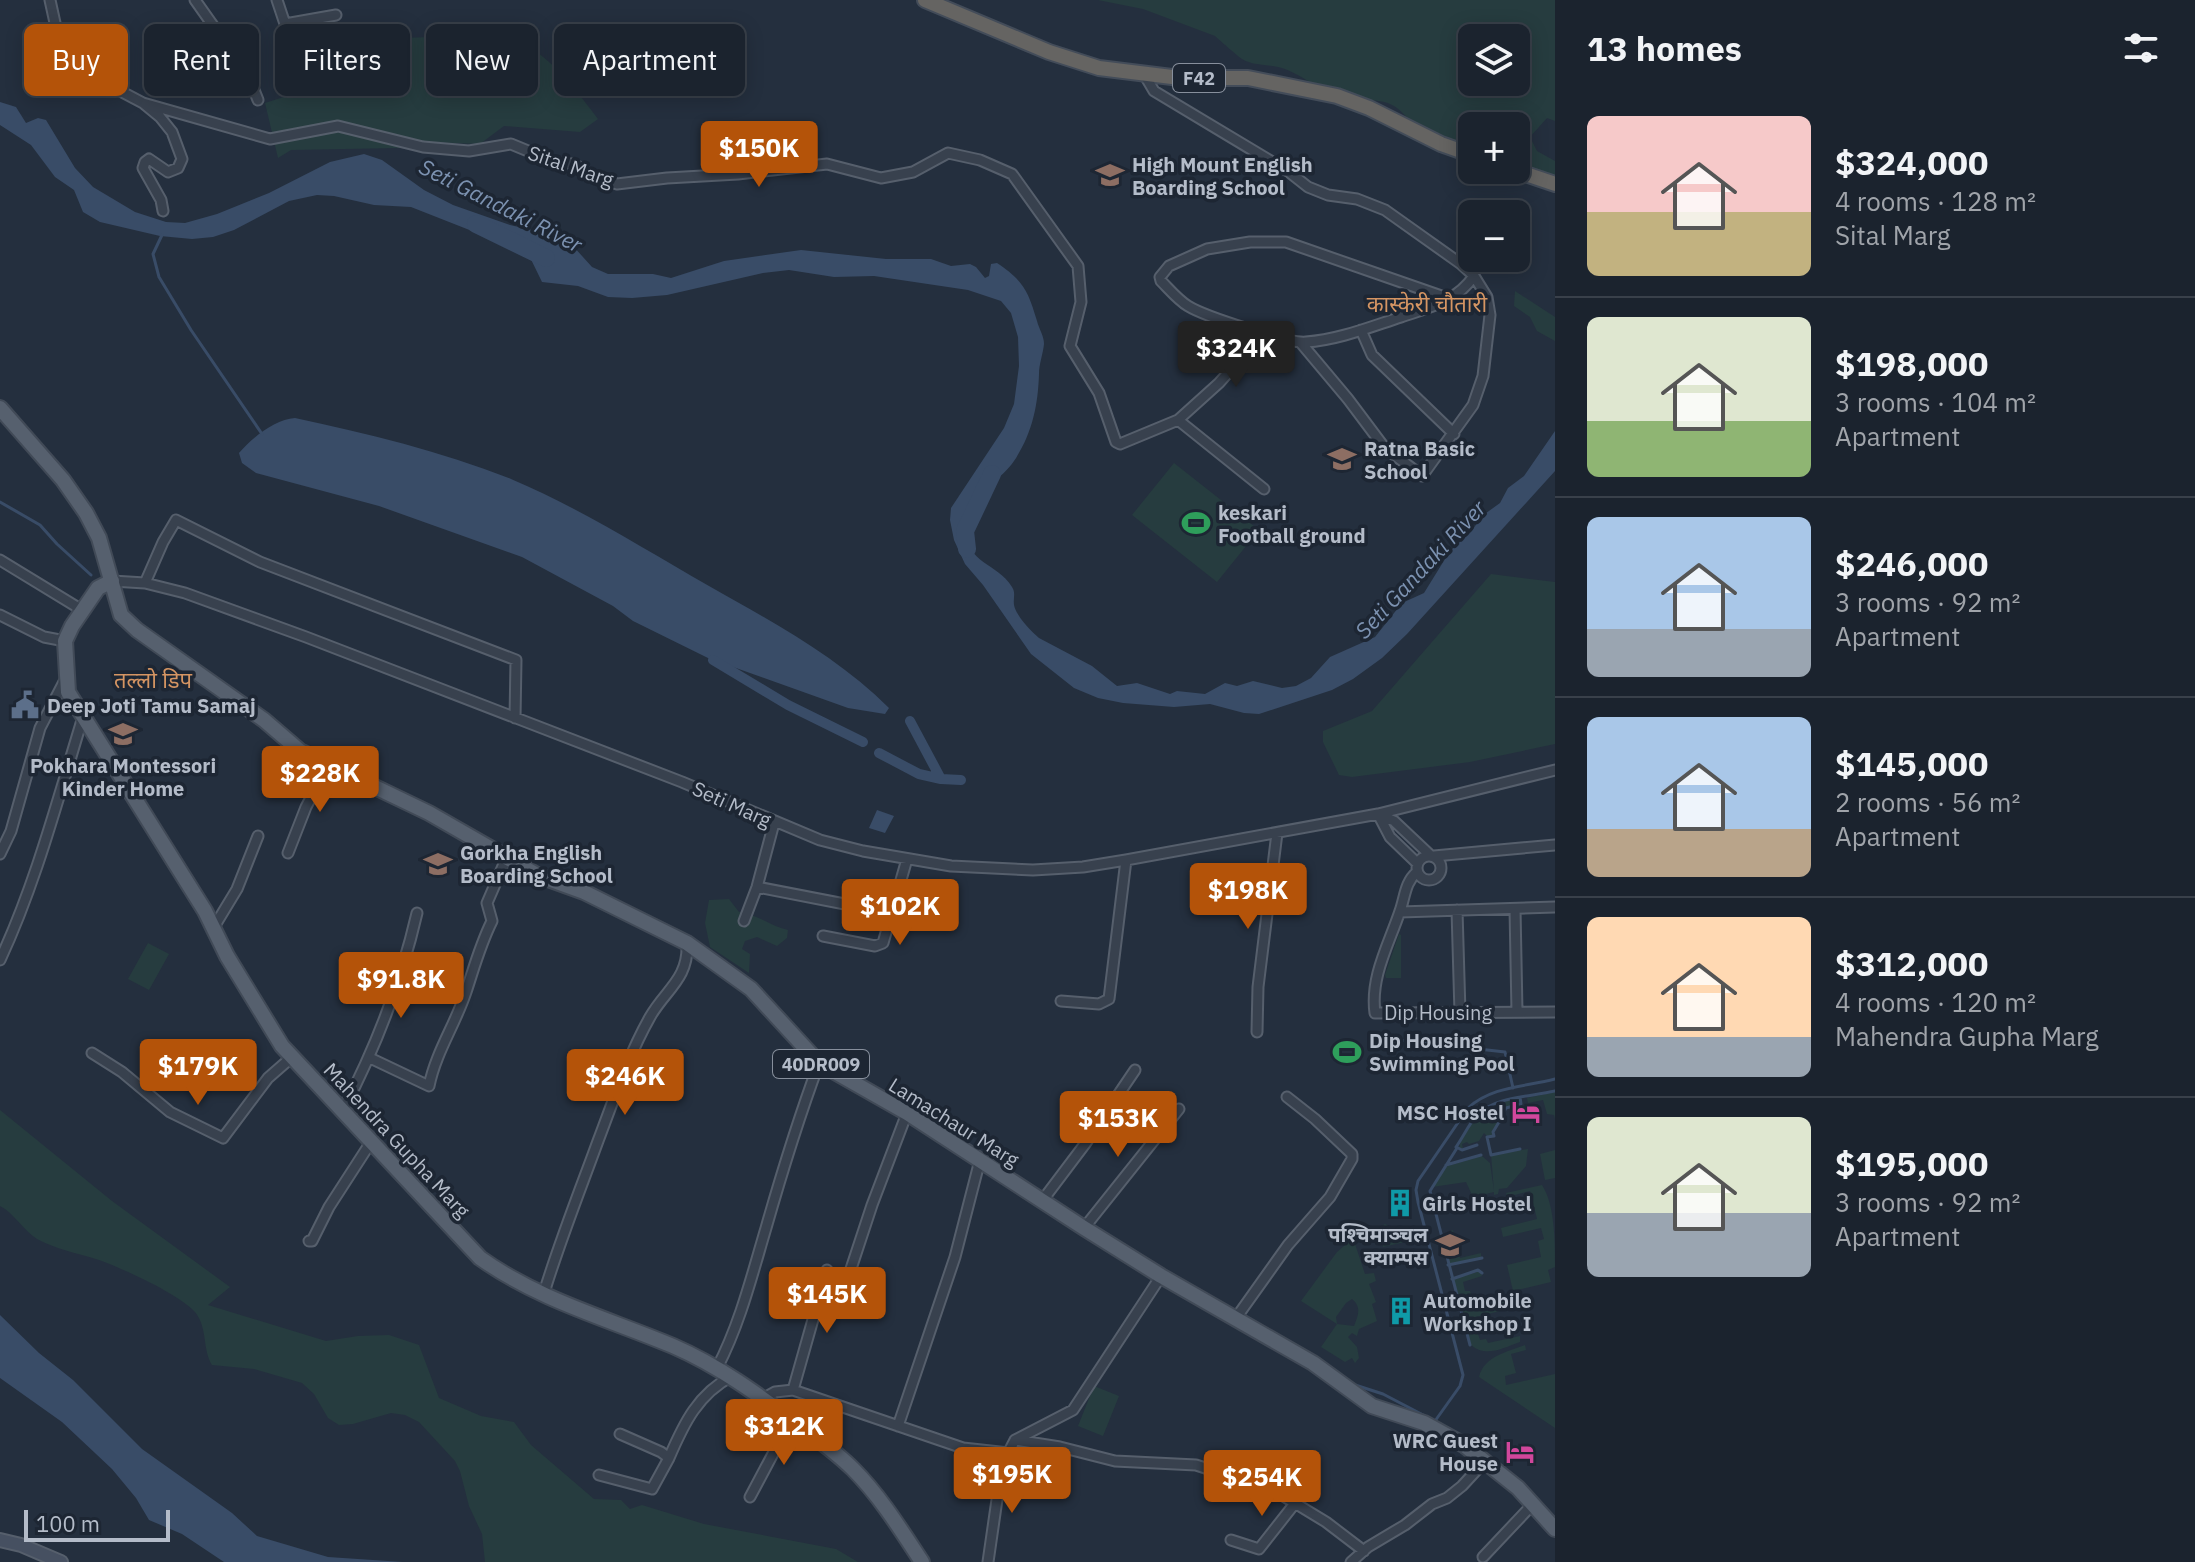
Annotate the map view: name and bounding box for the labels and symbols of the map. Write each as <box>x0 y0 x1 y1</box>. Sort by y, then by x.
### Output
road number: F42 <box>1173 64 1225 92</box>
pin: $150K <box>703 121 815 189</box>
street label: Sital Marg <box>525 139 618 193</box>
water label: Seti Gandaki River <box>415 151 588 259</box>
place label: High Mount English Boarding School <box>1132 151 1313 201</box>
school or university icon: High Mount English Boarding School <box>1095 160 1125 190</box>
district label: कास्केरी चौतारी <box>1367 289 1488 318</box>
pin: $324K <box>1180 321 1292 389</box>
place label: Ratna Basic School <box>1364 435 1475 485</box>
school or university icon: Ratna Basic School <box>1327 444 1357 474</box>
water label: Seti Gandaki River <box>1348 493 1492 644</box>
place label: keskari Football ground <box>1218 499 1366 549</box>
sports icon: keskari Football ground <box>1181 508 1211 538</box>
district label: तल्लो डिप <box>114 665 193 694</box>
public building icon: Deep Joti Tamu Samaj <box>10 690 40 720</box>
place label: Deep Joti Tamu Samaj <box>47 692 256 719</box>
school or university icon: Pokhara Montessori Kinder Home <box>108 719 138 749</box>
pin: $228K <box>264 746 376 814</box>
place label: Pokhara Montessori Kinder Home <box>30 752 216 802</box>
street label: Seti Marg <box>688 775 776 834</box>
place label: Gorkha English Boarding School <box>460 839 613 889</box>
school or university icon: Gorkha English Boarding School <box>423 849 453 879</box>
pin: $198K <box>1192 863 1304 931</box>
pin: $102K <box>844 879 956 947</box>
pin: $91.8K <box>336 952 466 1020</box>
street label: Dip Housing <box>1384 999 1492 1026</box>
place label: Dip Housing Swimming Pool <box>1369 1027 1515 1077</box>
sports icon: Dip Housing Swimming Pool <box>1332 1037 1362 1067</box>
pin: $179K <box>142 1039 254 1107</box>
pin: $246K <box>569 1049 681 1117</box>
road number: 40DR009 <box>773 1050 869 1078</box>
street label: Mahendra Gupha Marg <box>318 1057 476 1224</box>
street label: Lamachaur Marg <box>884 1071 1025 1173</box>
pin: $153K <box>1062 1091 1174 1159</box>
hotel icon: MSC Hostel <box>1511 1097 1541 1127</box>
place label: MSC Hostel <box>1397 1099 1504 1126</box>
building icon: Girls Hostel <box>1385 1188 1415 1218</box>
place label: Girls Hostel <box>1422 1190 1532 1217</box>
place label: पश्‍चिमाञ्‍चल क्याम्पस <box>1328 1221 1429 1271</box>
school or university icon: पश्‍चिमाञ्‍चल क्याम्पस <box>1435 1230 1465 1260</box>
pin: $145K <box>771 1267 883 1335</box>
place label: Automobile Workshop I <box>1423 1287 1532 1337</box>
building icon: Automobile Workshop I <box>1386 1296 1416 1326</box>
pin: $312K <box>728 1399 840 1467</box>
place label: WRC Guest House <box>1392 1427 1498 1477</box>
hotel icon: WRC Guest House <box>1505 1437 1535 1467</box>
pin: $195K <box>956 1447 1068 1515</box>
pin: $254K <box>1206 1450 1318 1518</box>
scale bar <box>24 1506 170 1542</box>

